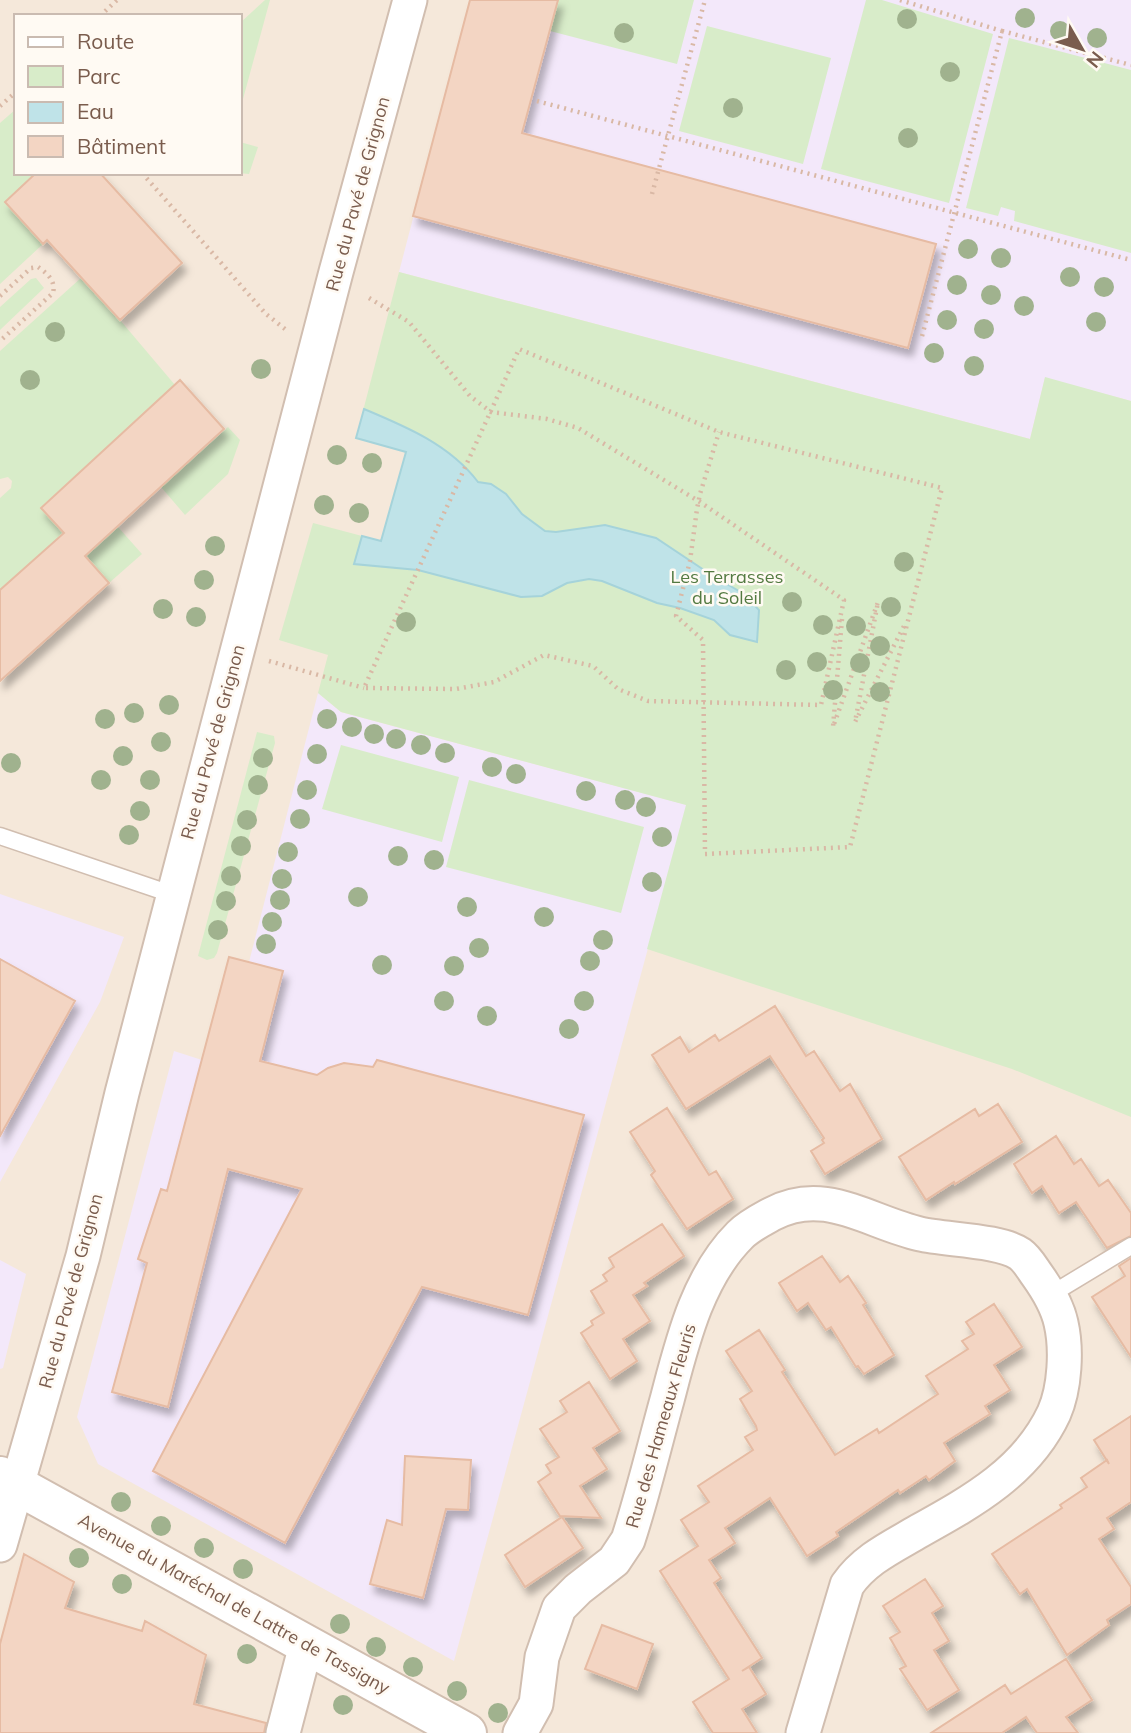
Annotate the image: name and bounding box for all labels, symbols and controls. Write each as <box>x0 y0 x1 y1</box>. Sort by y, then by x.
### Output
legend <box>14 14 242 175</box>
north arrow <box>1047 14 1117 84</box>
text: Route <box>77 28 134 54</box>
text: N <box>1081 47 1109 73</box>
text: Parc <box>77 63 121 89</box>
street label: Rue du Pavé de Grignon <box>320 94 395 294</box>
text: Eau <box>77 98 114 124</box>
text: Bâtiment <box>77 133 166 159</box>
park label: Les Terrasses du Soleil <box>671 565 783 609</box>
street label: Rue du Pavé de Grignon <box>175 642 250 842</box>
street label: Rue du Pavé de Grignon <box>33 1191 108 1391</box>
street label: Rue des Hameaux Fleuris <box>620 1321 701 1531</box>
street label: Avenue du Maréchal de Lattre de Tassigny <box>74 1508 394 1699</box>

